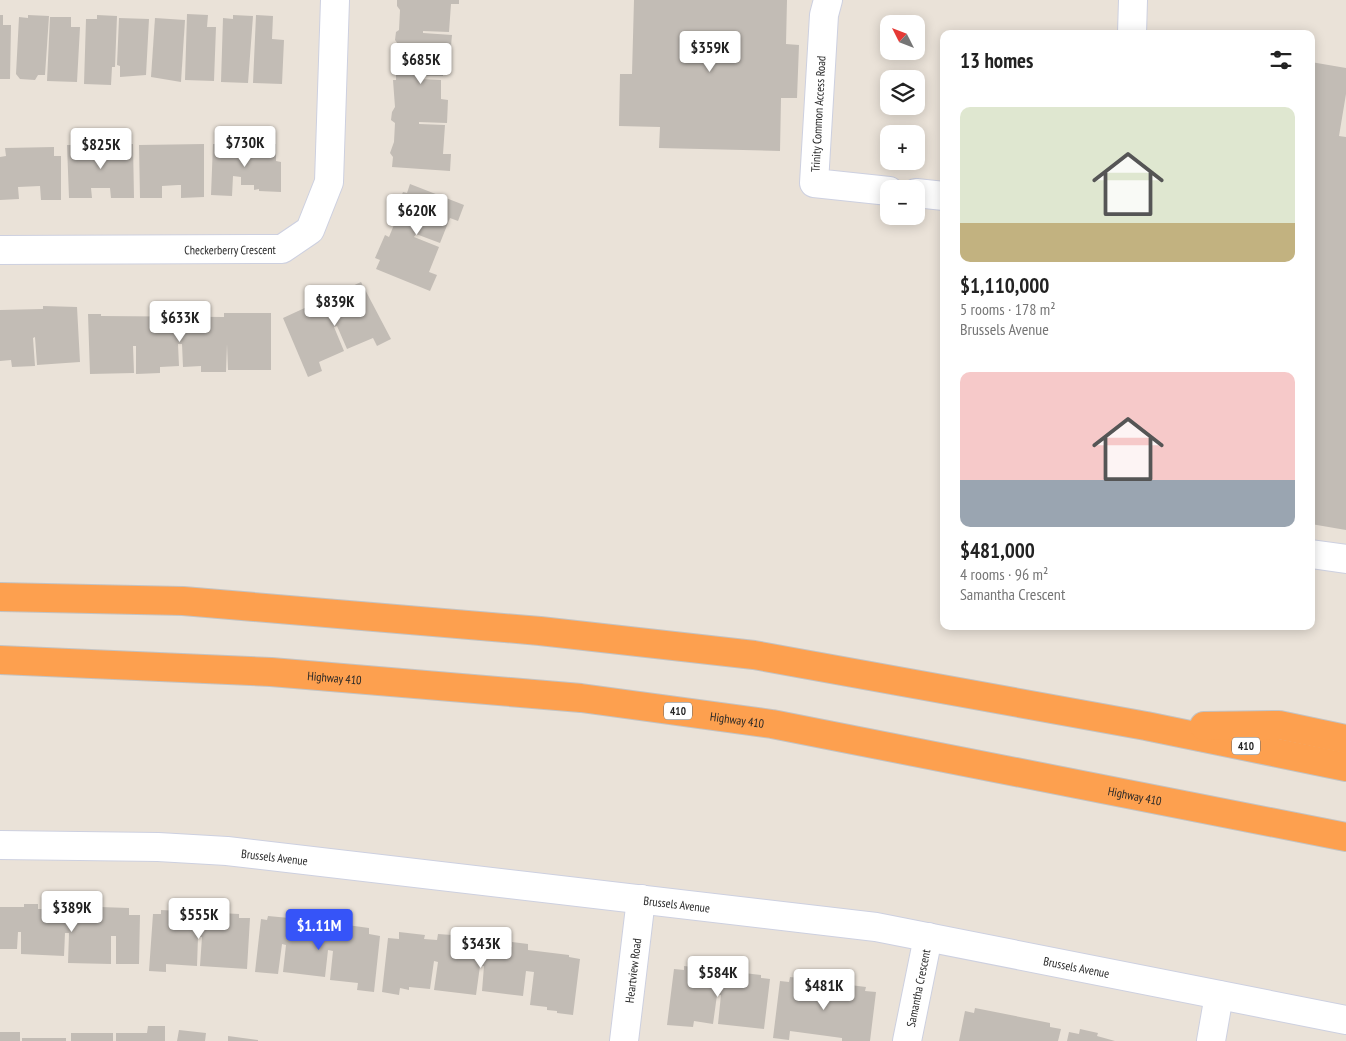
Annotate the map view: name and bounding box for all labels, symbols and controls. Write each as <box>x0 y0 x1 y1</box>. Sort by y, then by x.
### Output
north arrow <box>880 15 925 60</box>
map controls <box>880 15 925 225</box>
pin: $359K <box>675 30 745 73</box>
text: $359K <box>691 37 729 57</box>
pin: $685K <box>386 42 456 85</box>
icon: filters <box>1267 46 1295 74</box>
text: 13 homes <box>960 47 1033 74</box>
text: $685K <box>402 49 440 69</box>
street label: Trinity Common Access Road <box>807 55 829 173</box>
button: layers <box>880 70 925 115</box>
button: + <box>880 125 925 170</box>
pin: $730K <box>210 126 280 168</box>
pin: $825K <box>66 128 136 170</box>
text: $730K <box>226 132 264 152</box>
text: $825K <box>82 134 120 154</box>
icon: home <box>1083 139 1173 229</box>
button: − <box>880 180 925 225</box>
pin: $620K <box>382 194 452 236</box>
text: $620K <box>398 200 436 220</box>
street label: Checkerberry Crescent <box>184 242 276 257</box>
text: $1,110,000 <box>960 272 1049 299</box>
pin: $839K <box>300 284 370 327</box>
text: $839K <box>316 291 354 311</box>
text: 5 rooms · 178 m² <box>960 299 1056 319</box>
pin: $633K <box>145 300 215 343</box>
text: $633K <box>161 307 199 327</box>
text: Brussels Avenue <box>960 319 1049 339</box>
icon: home <box>1083 404 1173 494</box>
text: $481,000 <box>960 537 1035 564</box>
text: 4 rooms · 96 m² <box>960 564 1048 584</box>
text: Samantha Crescent <box>960 584 1065 604</box>
street label: Highway 410 <box>307 668 362 687</box>
road number: 410 <box>664 702 692 719</box>
street label: Highway 410 <box>709 708 765 730</box>
road number: 410 <box>1232 738 1260 754</box>
street label: Highway 410 <box>1107 783 1163 808</box>
street label: Brussels Avenue <box>241 845 309 868</box>
pin: $389K <box>37 890 107 933</box>
street label: Brussels Avenue <box>643 892 711 915</box>
text: $389K <box>53 897 91 917</box>
pin: $555K <box>164 898 234 940</box>
text: $555K <box>180 904 218 924</box>
pin: $1.11M <box>278 908 360 951</box>
text: $1.11M <box>297 915 341 935</box>
pin: $343K <box>446 926 516 969</box>
text: $343K <box>462 933 500 953</box>
street label: Heartview Road <box>621 937 644 1004</box>
street label: Samantha Crescent <box>903 947 933 1028</box>
street label: Brussels Avenue <box>1042 953 1111 981</box>
pin: $584K <box>683 956 753 998</box>
text: $584K <box>699 962 737 982</box>
pin: $481K <box>789 968 859 1011</box>
text: $481K <box>805 975 843 995</box>

